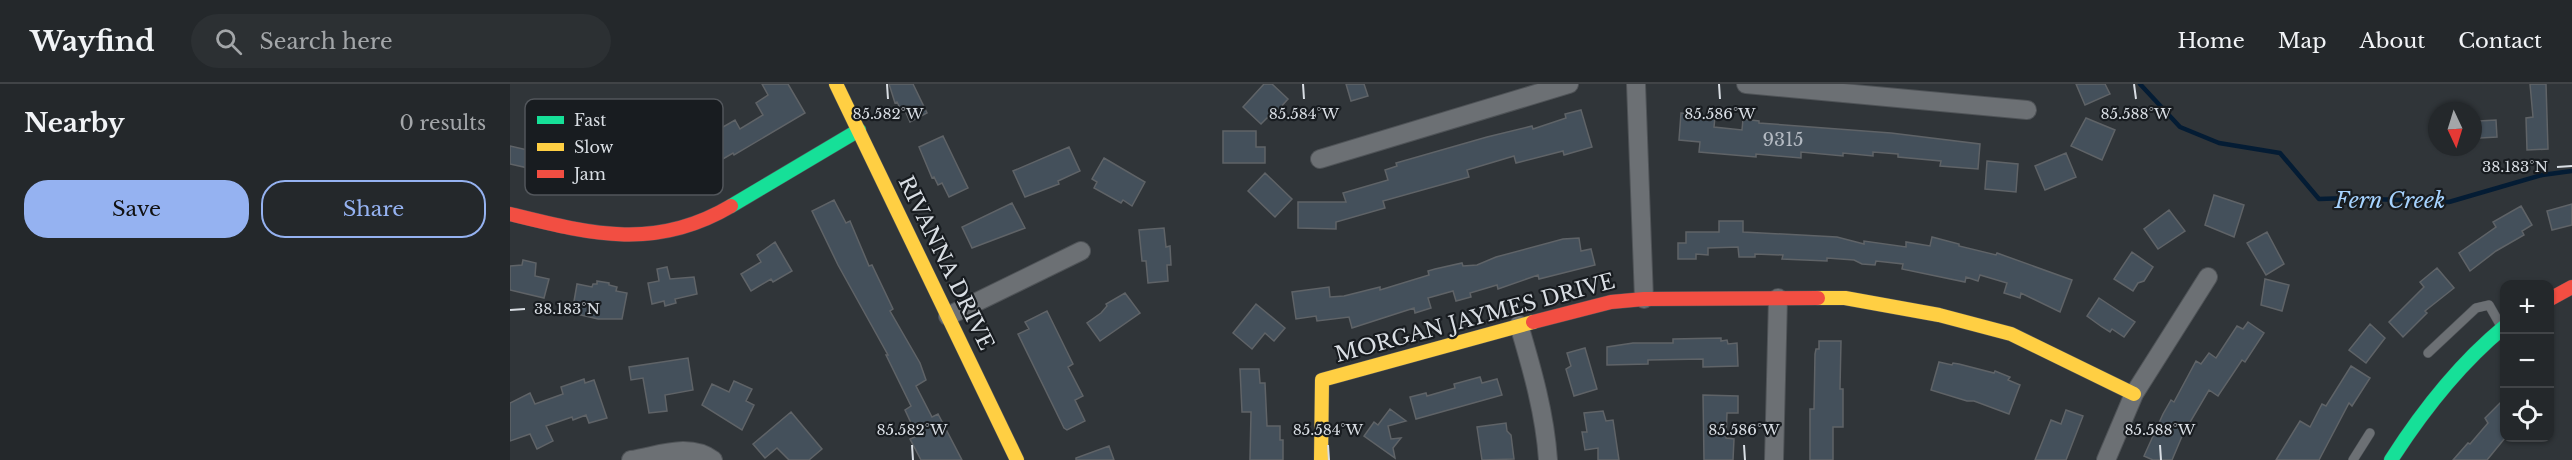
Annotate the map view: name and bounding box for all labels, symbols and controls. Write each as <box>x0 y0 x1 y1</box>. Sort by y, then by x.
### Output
search box <box>191 14 611 68</box>
text: Wayfind <box>30 24 155 59</box>
icon: search <box>212 25 245 58</box>
text: Search here <box>260 28 393 55</box>
text: Home <box>2178 28 2245 54</box>
text: Map <box>2278 28 2326 54</box>
text: About <box>2359 28 2425 54</box>
text: Contact <box>2458 28 2542 54</box>
legend <box>525 99 723 195</box>
north arrow <box>2428 102 2482 156</box>
text: 85.582°W <box>852 104 924 123</box>
text: 85.584°W <box>1269 104 1340 123</box>
text: 85.586°W <box>1684 104 1756 123</box>
text: 85.588°W <box>2101 104 2172 123</box>
text: Nearby <box>24 107 125 139</box>
text: Fast <box>574 110 606 130</box>
text: 0 results <box>400 111 486 135</box>
house number: 9315 <box>1763 129 1803 151</box>
text: Slow <box>574 137 614 157</box>
text: 38.183°N <box>2482 157 2548 176</box>
text: Jam <box>572 164 606 184</box>
street label: RIVANNA DRIVE <box>893 172 999 354</box>
button: Save <box>24 180 249 238</box>
button: Share <box>261 180 486 238</box>
water label: Fern Creek <box>2334 187 2445 214</box>
street label: MORGAN JAYMES DRIVE <box>1332 268 1618 368</box>
map controls <box>2500 280 2554 442</box>
button: + <box>2500 280 2554 334</box>
text: 38.183°N <box>534 299 600 318</box>
button: − <box>2500 334 2554 388</box>
button: locate <box>2500 388 2554 442</box>
text: 85.582°W <box>876 420 948 439</box>
text: 85.584°W <box>1293 420 1364 439</box>
text: 85.586°W <box>1708 420 1780 439</box>
text: 85.588°W <box>2125 420 2196 439</box>

